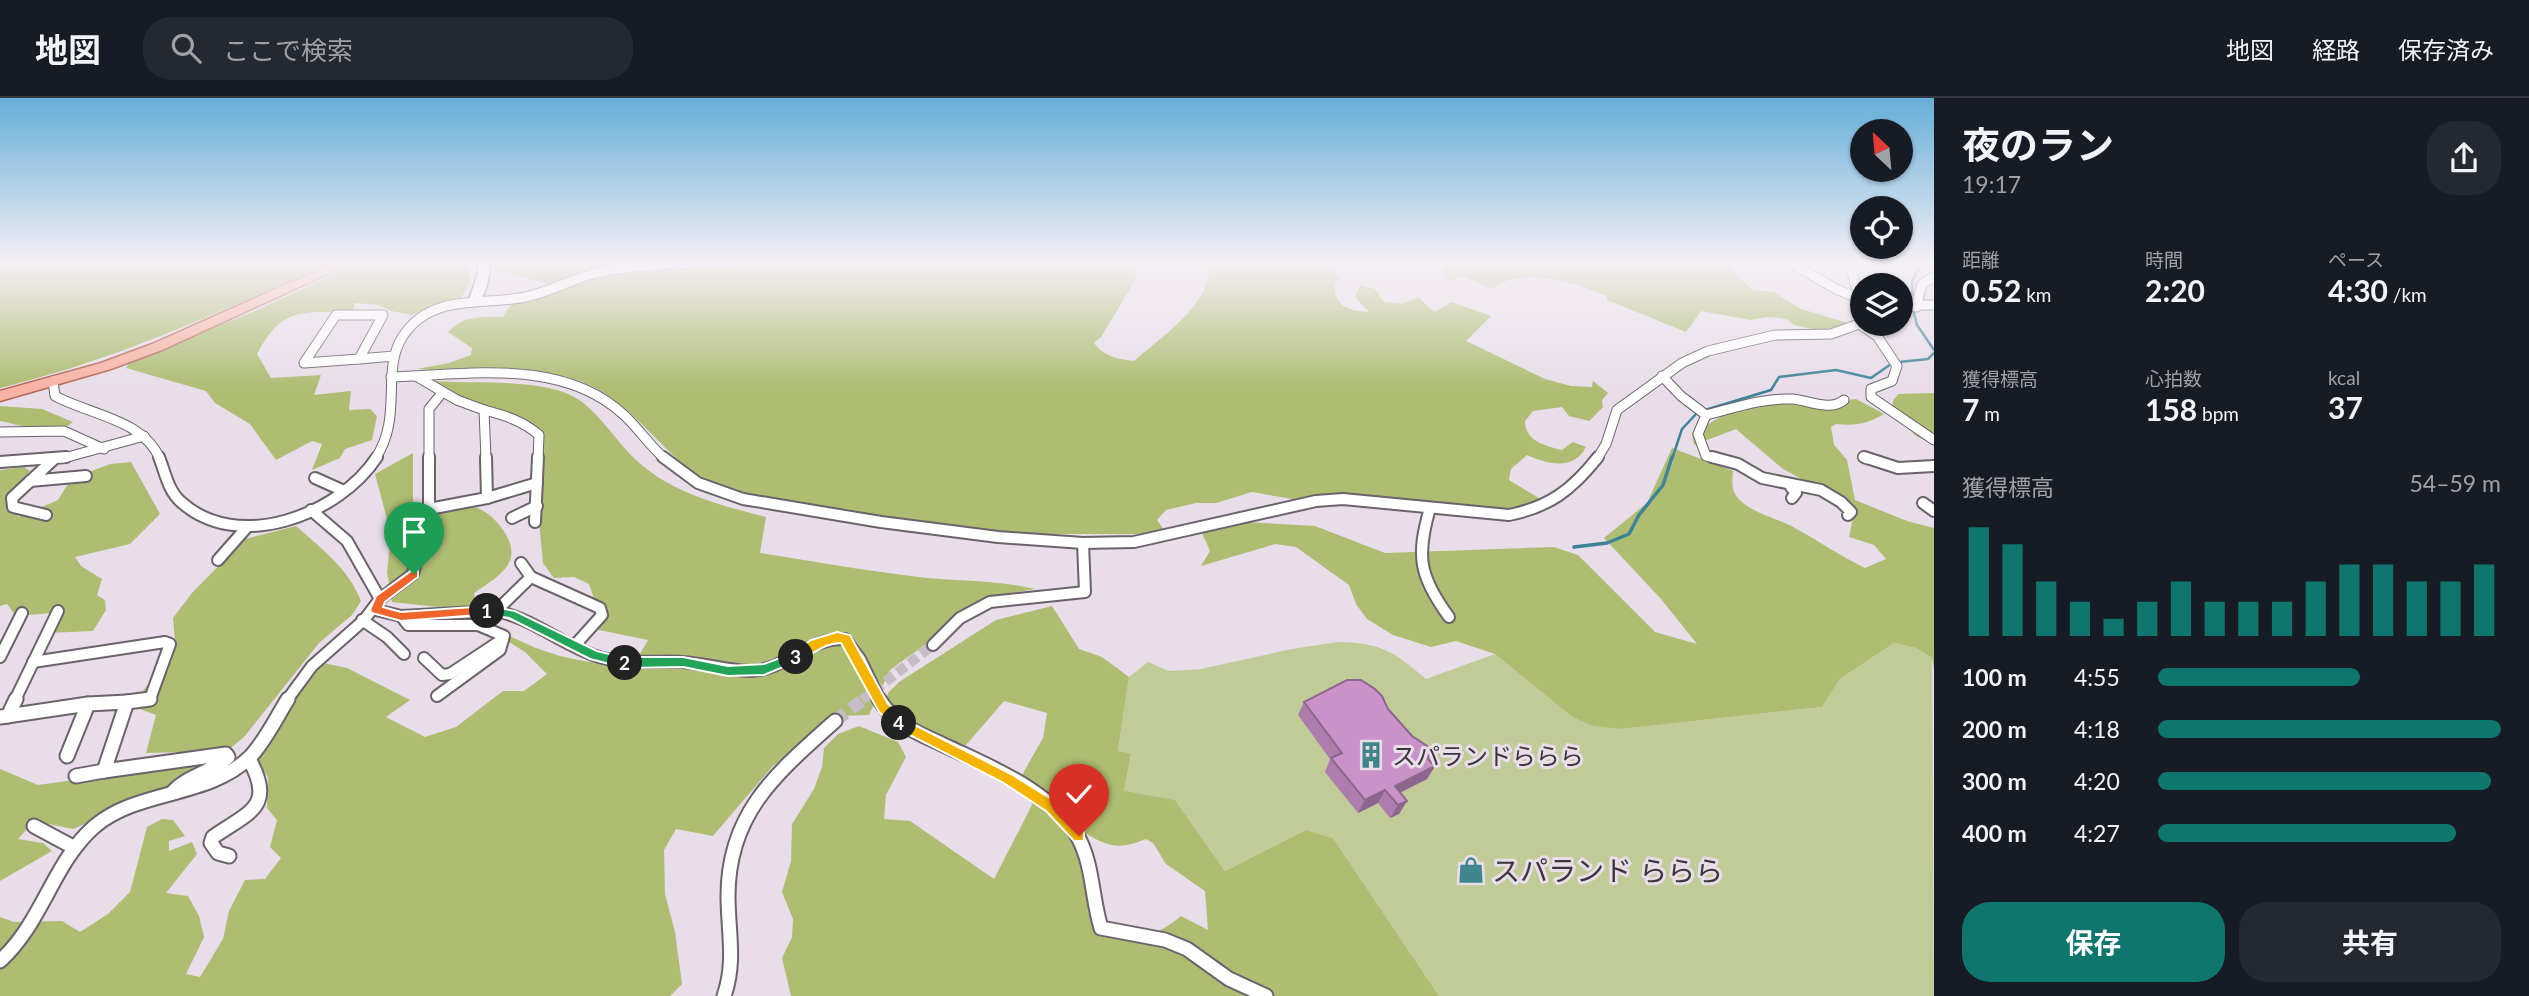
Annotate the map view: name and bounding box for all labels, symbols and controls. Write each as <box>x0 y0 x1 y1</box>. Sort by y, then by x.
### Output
search box <box>143 17 633 80</box>
text: 地図 <box>35 29 101 69</box>
icon: search <box>167 29 205 67</box>
text: ここで検索 <box>223 34 353 66</box>
text: 地図 <box>2226 35 2274 64</box>
text: 経路 <box>2312 35 2360 64</box>
text: 保存済み <box>2398 35 2494 64</box>
north arrow <box>1850 119 1913 182</box>
map controls <box>1850 119 1913 336</box>
text: 夜のラン <box>1962 121 2114 167</box>
button: share <box>2427 121 2501 195</box>
text: 19:17 <box>1962 170 2021 198</box>
button: locate <box>1850 196 1913 259</box>
text: 距離 <box>1962 248 2000 271</box>
text: 時間 <box>2145 248 2183 271</box>
text: ペース <box>2328 248 2384 271</box>
text: 0.52 <box>1962 272 2021 308</box>
text: 2:20 <box>2145 272 2205 308</box>
text: 4:30 <box>2328 272 2388 308</box>
button: layers <box>1850 273 1913 336</box>
text: km <box>2021 283 2051 306</box>
text: /km <box>2388 283 2427 306</box>
text: kcal <box>2328 366 2360 389</box>
text: 獲得標高 <box>1962 367 2038 390</box>
text: 心拍数 <box>2145 367 2202 390</box>
text: 37 <box>2328 389 2363 425</box>
text: 7 <box>1962 391 1979 427</box>
text: 158 <box>2145 391 2197 427</box>
text: m <box>1979 402 2000 425</box>
text: bpm <box>2197 402 2239 425</box>
text: 54–59 m <box>2409 469 2501 497</box>
text: 獲得標高 <box>1962 473 2054 501</box>
pin <box>384 502 444 574</box>
icon: arrive <box>395 513 433 551</box>
pin: 1 <box>470 594 504 628</box>
text: 1 <box>481 599 492 622</box>
pin: 3 <box>778 640 814 674</box>
text: 3 <box>790 645 801 668</box>
pin: 2 <box>608 646 642 680</box>
text: 2 <box>619 651 630 674</box>
text: 100 m <box>1962 663 2027 691</box>
text: 4:55 <box>2074 663 2120 691</box>
pin: 4 <box>881 706 916 740</box>
text: 4 <box>893 711 904 734</box>
text: 200 m <box>1962 715 2027 743</box>
text: 4:18 <box>2074 715 2120 743</box>
building icon: スパランドららら <box>1356 740 1386 770</box>
place label: スパランドららら <box>1392 741 1584 770</box>
pin <box>1049 764 1109 836</box>
text: 300 m <box>1962 767 2027 795</box>
text: 4:20 <box>2074 767 2120 795</box>
icon: check <box>1060 775 1098 813</box>
text: 400 m <box>1962 819 2027 847</box>
text: 4:27 <box>2074 819 2120 847</box>
place label: スパランド ららら <box>1492 853 1723 887</box>
shop icon: スパランド ららら <box>1456 855 1486 885</box>
button: 保存 <box>1962 902 2225 982</box>
button: 共有 <box>2239 902 2501 982</box>

